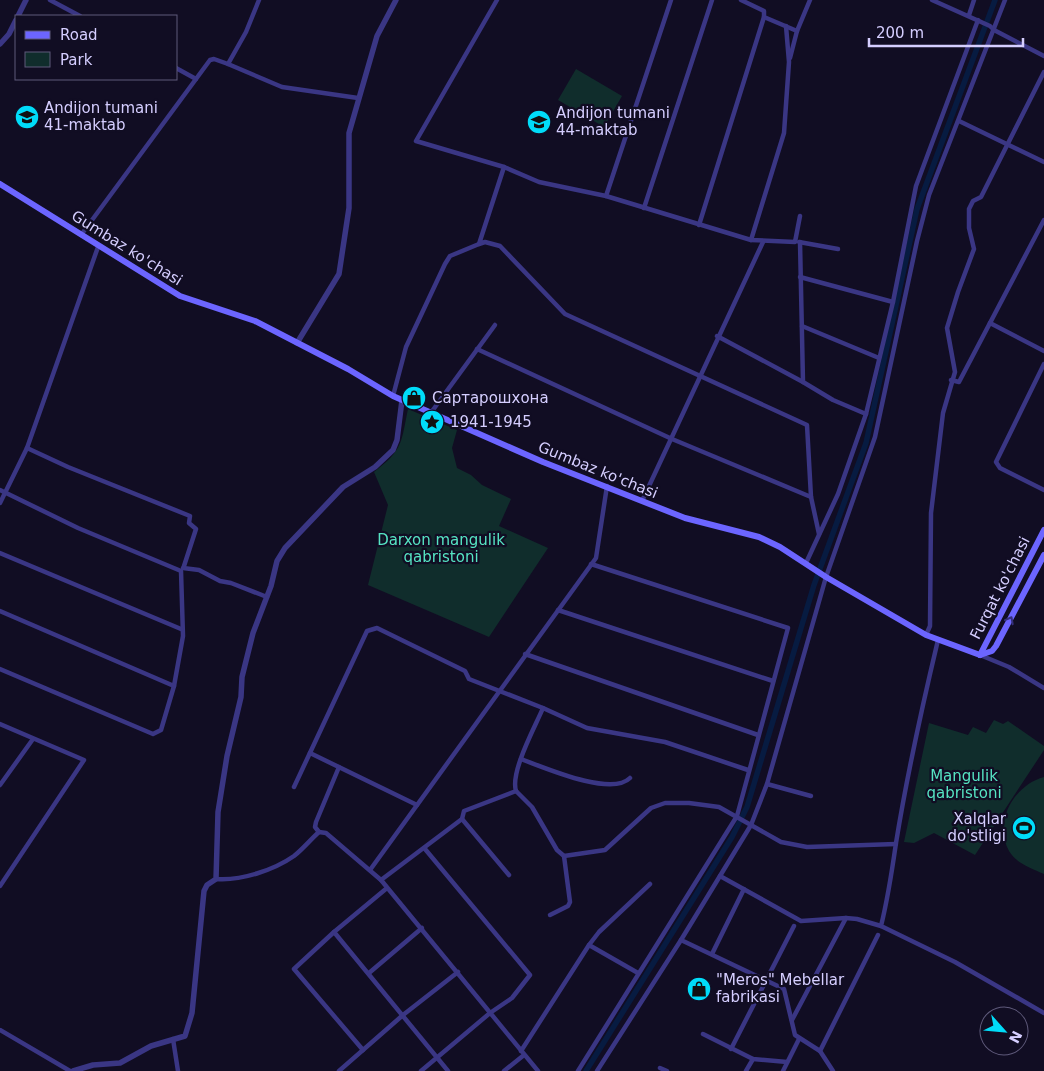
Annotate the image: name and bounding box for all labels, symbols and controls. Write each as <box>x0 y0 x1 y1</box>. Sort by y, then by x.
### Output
legend <box>15 15 178 80</box>
scale bar <box>869 15 1023 47</box>
text: 200 m <box>876 24 924 42</box>
text: Road <box>60 26 98 44</box>
text: Park <box>60 51 93 69</box>
place label: Andijon tumani 41-maktab <box>44 99 158 134</box>
school or university icon: Andijon tumani 41-maktab <box>14 104 40 130</box>
place label: Andijon tumani 44-maktab <box>556 104 670 139</box>
school or university icon: Andijon tumani 44-maktab <box>526 109 552 135</box>
street label: Gumbaz ko'chasi <box>68 207 186 289</box>
shop icon: Сартарошхона <box>401 385 427 411</box>
place label: Сартарошхона <box>432 389 549 407</box>
place icon: 1941-1945 <box>419 409 445 435</box>
place label: 1941-1945 <box>450 413 532 431</box>
street label: Gumbaz ko'chasi <box>536 438 660 502</box>
park label: Darxon mangulik qabristoni <box>377 531 505 566</box>
street label: Furqat ko'chasi <box>966 534 1034 642</box>
one-way arrow <box>1004 616 1014 625</box>
park label: Mangulik qabristoni <box>926 767 1002 802</box>
place label: Xalqlar do'stligi <box>947 810 1007 845</box>
sports icon: Xalqlar do'stligi <box>1011 815 1037 841</box>
place label: "Meros" Mebellar fabrikasi <box>716 971 845 1006</box>
shop icon: "Meros" Mebellar fabrikasi <box>686 976 712 1002</box>
north arrow <box>979 1006 1029 1056</box>
text: N <box>1006 1028 1025 1046</box>

